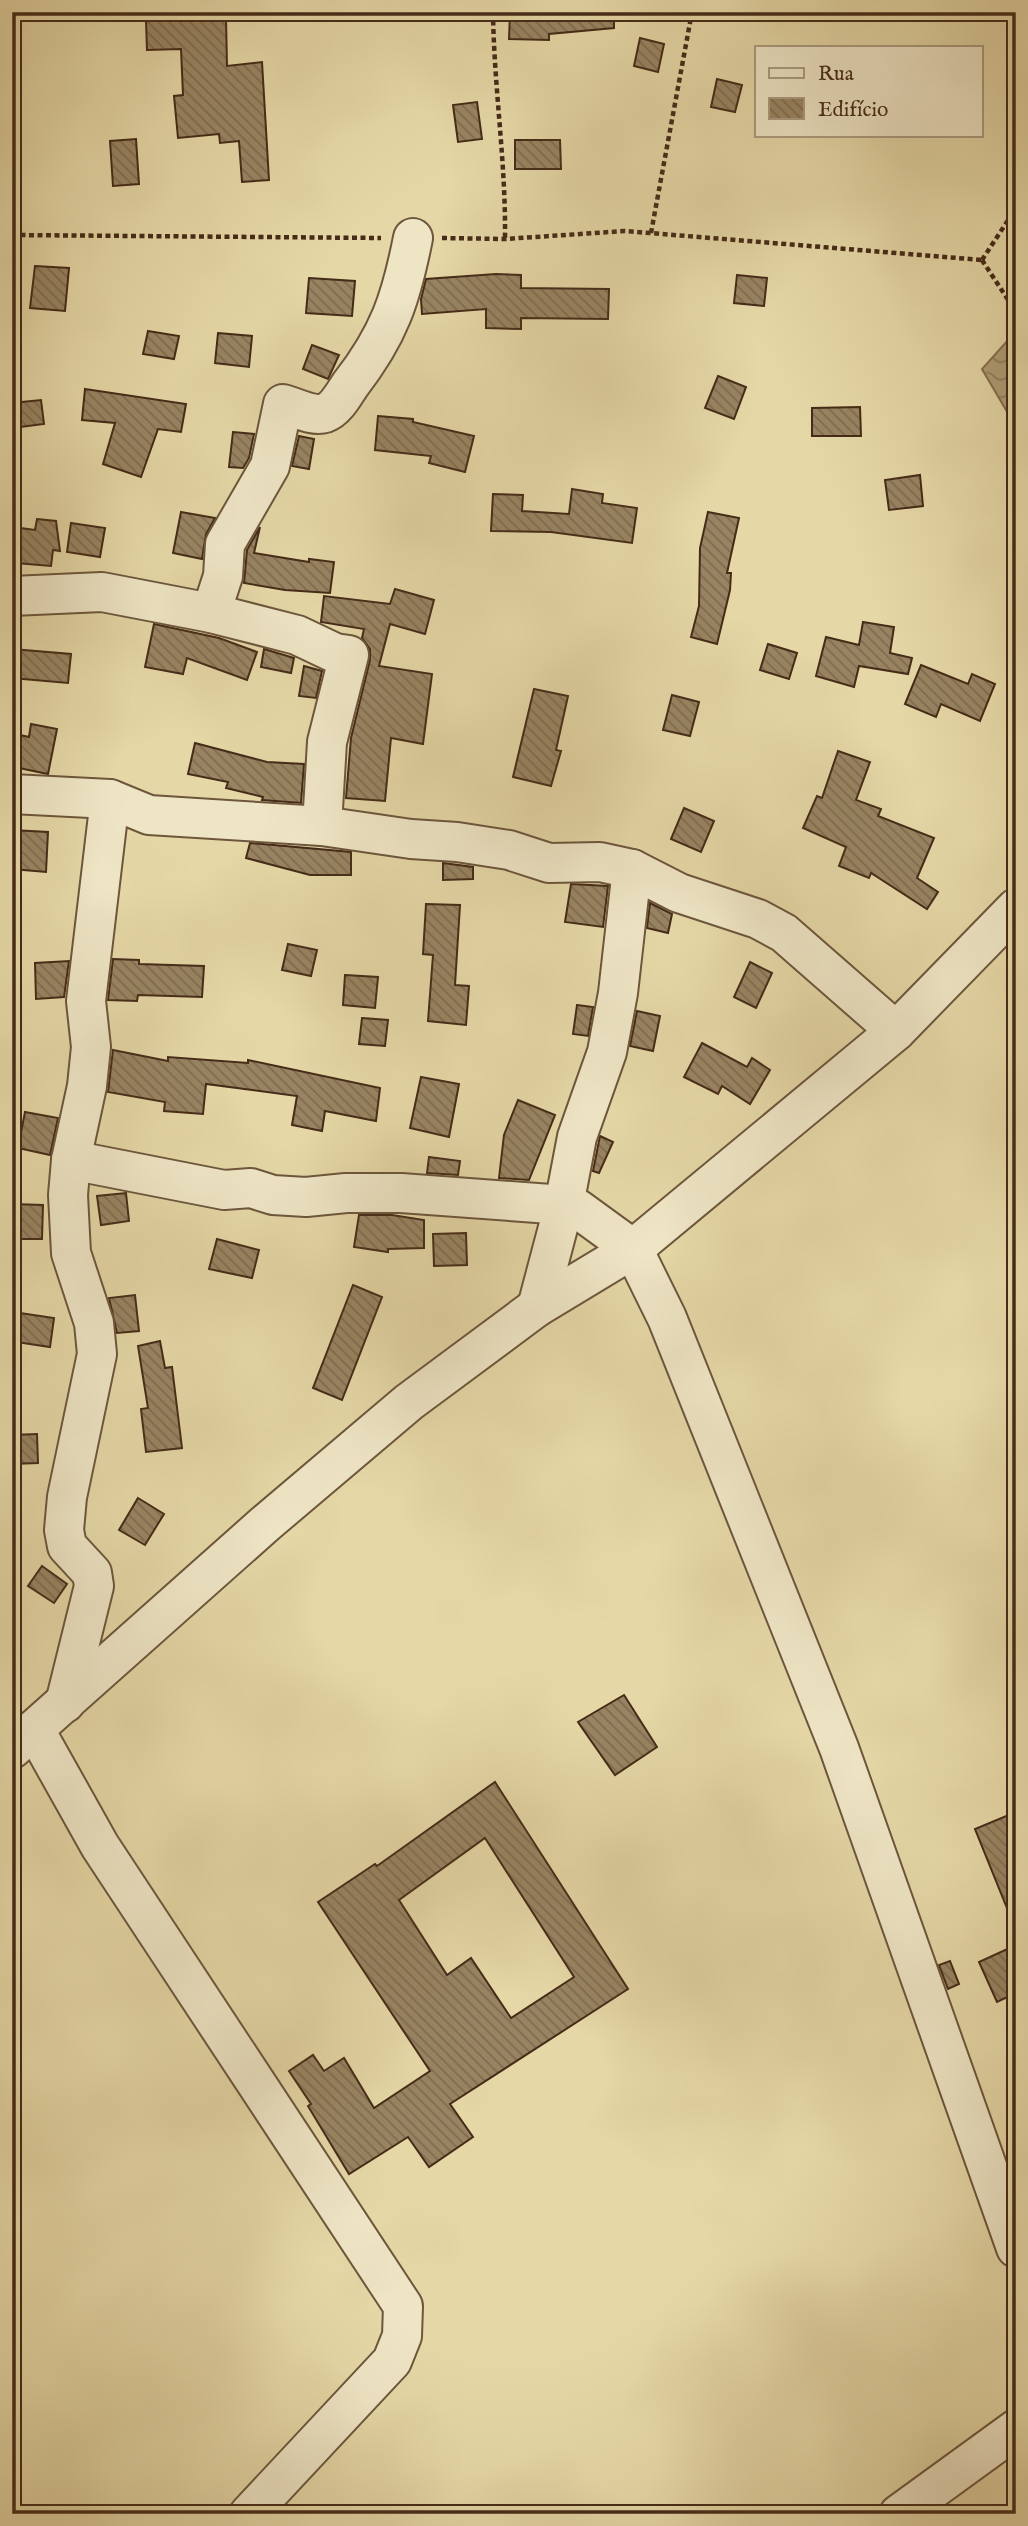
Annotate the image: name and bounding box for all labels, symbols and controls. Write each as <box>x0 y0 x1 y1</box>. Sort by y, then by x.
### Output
legend <box>755 46 982 136</box>
text: Rua <box>818 61 855 88</box>
text: Edifício <box>818 97 888 124</box>

